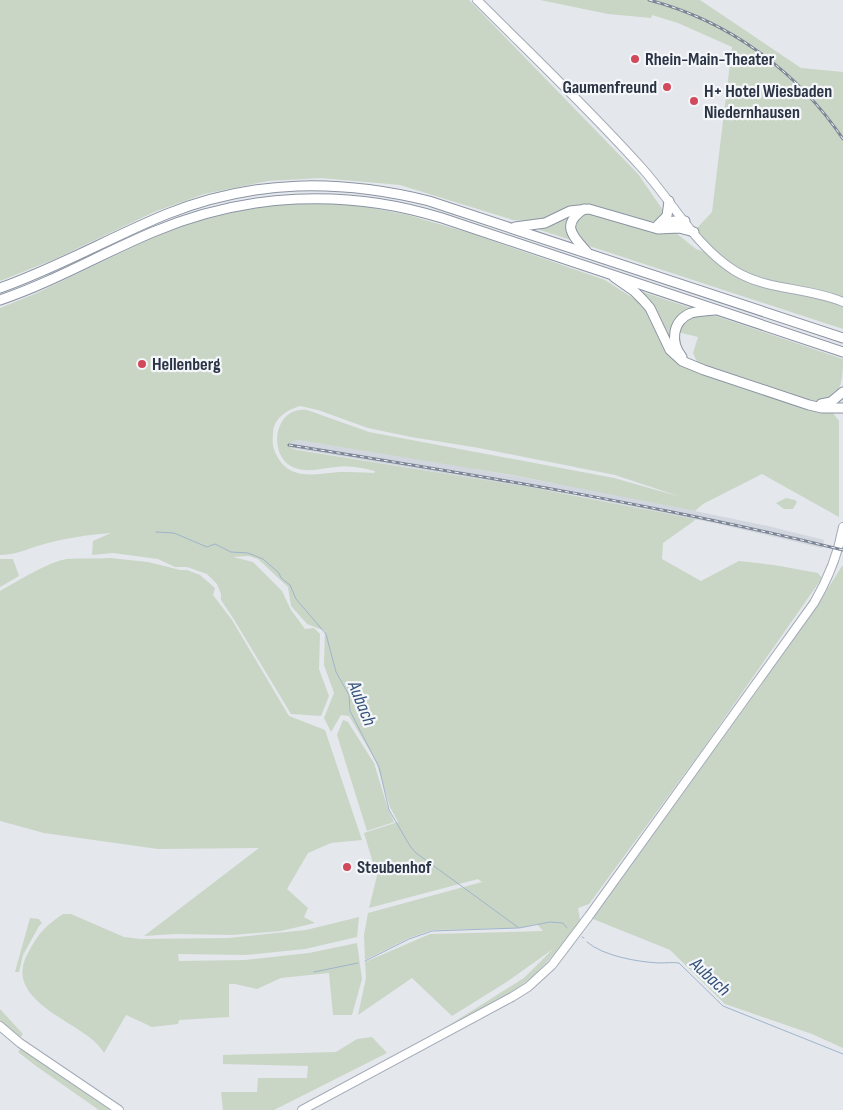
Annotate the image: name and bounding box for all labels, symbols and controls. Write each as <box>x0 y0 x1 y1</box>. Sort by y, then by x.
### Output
place label: Rhein-Main-Theater <box>645 49 775 70</box>
marker: Rhein-Main-Theater <box>629 53 641 65</box>
place label: Gaumenfreund <box>562 77 657 98</box>
marker: Gaumenfreund <box>661 81 673 93</box>
place label: H+ Hotel Wiesbaden Niedernhausen <box>704 81 832 123</box>
marker: H+ Hotel Wiesbaden Niedernhausen <box>688 95 700 107</box>
place label: Hellenberg <box>152 354 221 375</box>
marker: Hellenberg <box>136 358 148 370</box>
water label: Aubach <box>342 677 381 729</box>
place label: Steubenhof <box>357 857 432 878</box>
marker: Steubenhof <box>341 861 353 873</box>
water label: Aubach <box>684 952 735 1001</box>

